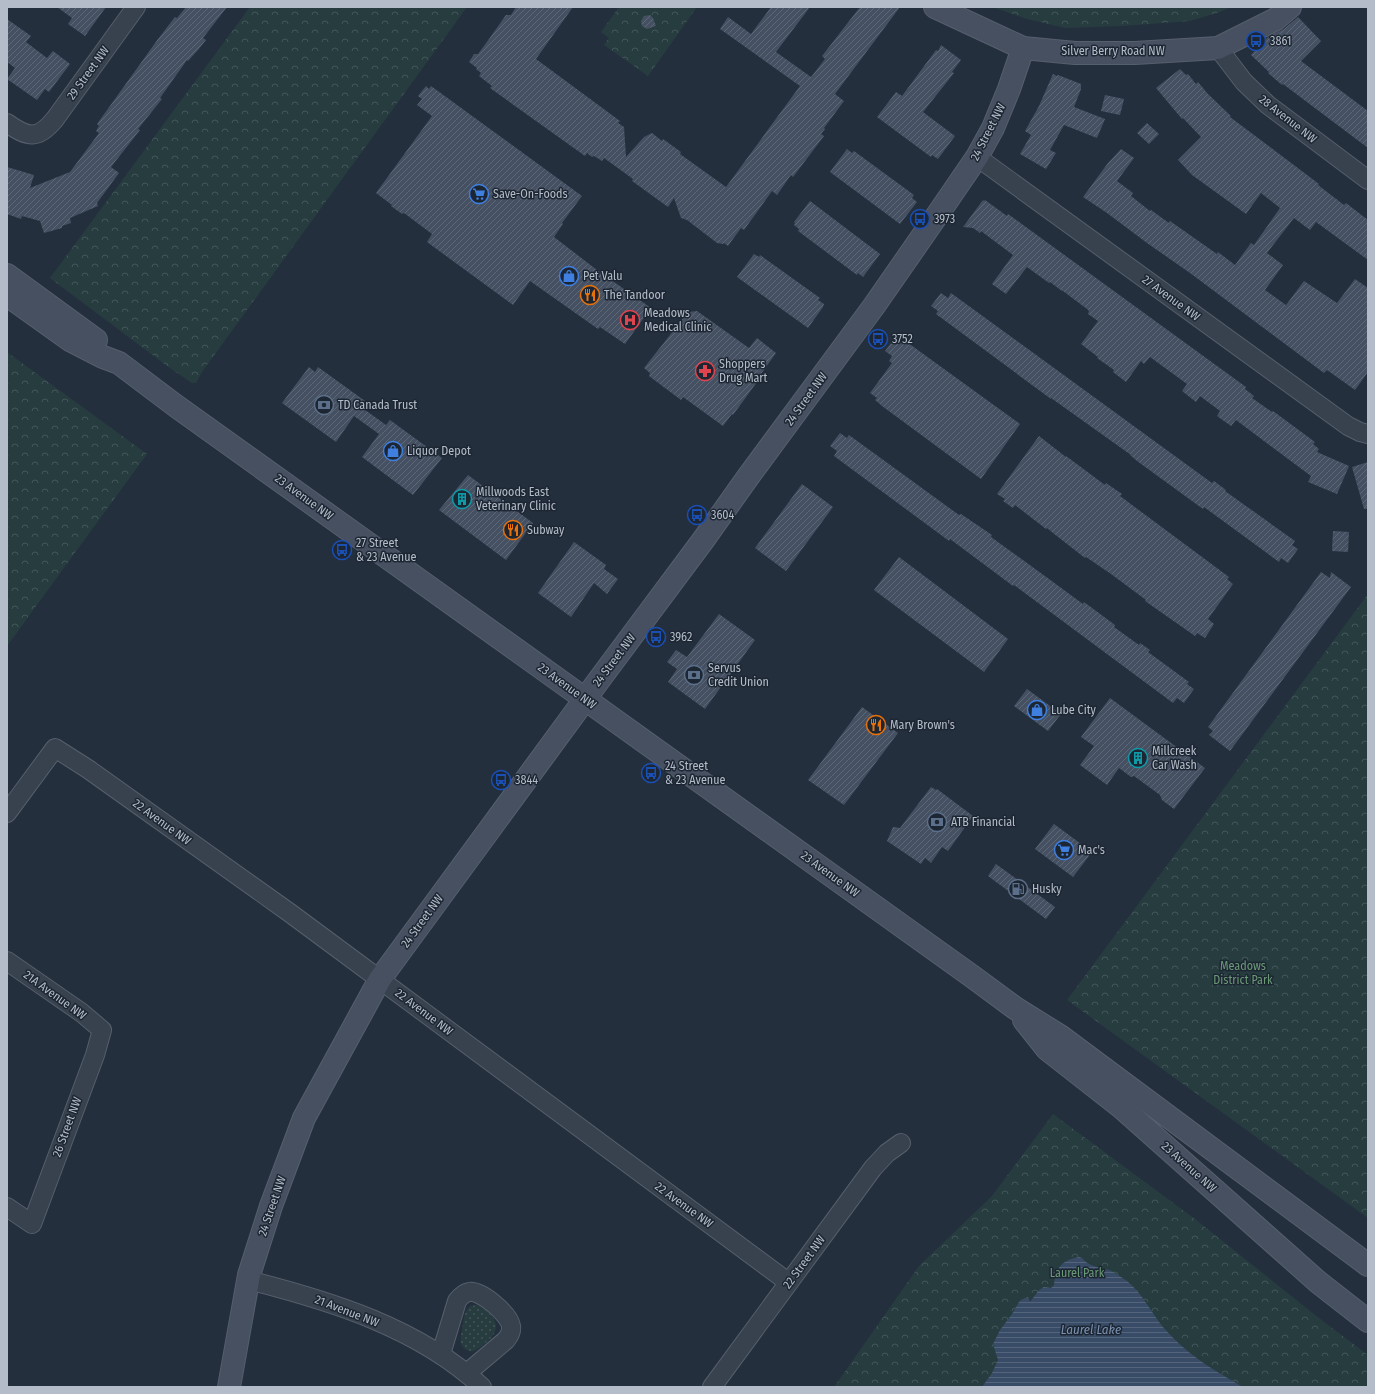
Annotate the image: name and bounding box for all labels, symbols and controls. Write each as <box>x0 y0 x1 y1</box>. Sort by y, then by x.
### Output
bus stop icon: 3861 <box>1245 30 1267 52</box>
place label: 3861 <box>1270 34 1292 48</box>
street label: 29 Street NW <box>64 44 112 102</box>
street label: Silver Berry Road NW <box>1061 44 1165 58</box>
street label: 28 Avenue NW <box>1256 92 1320 146</box>
street label: 24 Street NW <box>968 101 1008 163</box>
supermarket icon: Save-On-Foods <box>468 183 490 205</box>
place label: Save-On-Foods <box>493 187 568 201</box>
bus stop icon: 3973 <box>909 208 931 230</box>
place label: 3973 <box>934 212 955 226</box>
shop icon: Pet Valu <box>558 265 580 287</box>
place label: Pet Valu <box>583 269 622 283</box>
street label: 27 Avenue NW <box>1139 272 1203 324</box>
restaurant icon: The Tandoor <box>579 284 601 306</box>
place label: The Tandoor <box>604 288 666 302</box>
place label: Meadows Medical Clinic <box>644 306 711 334</box>
hospital icon: Meadows Medical Clinic <box>619 309 641 331</box>
bus stop icon: 3752 <box>867 328 889 350</box>
place label: 3752 <box>892 332 913 346</box>
place label: Shoppers Drug Mart <box>719 357 767 385</box>
pharmacy icon: Shoppers Drug Mart <box>694 360 716 382</box>
street label: 24 Street NW <box>782 370 830 428</box>
bank icon: TD Canada Trust <box>313 394 335 416</box>
place label: TD Canada Trust <box>338 398 417 412</box>
shop icon: Liquor Depot <box>382 440 404 462</box>
place label: Liquor Depot <box>407 444 471 458</box>
street label: 23 Avenue NW <box>272 471 336 523</box>
place label: Millwoods East Veterinary Clinic <box>476 485 556 513</box>
building icon: Millwoods East Veterinary Clinic <box>451 488 473 510</box>
bus stop icon: 3604 <box>686 504 708 526</box>
place label: 3604 <box>711 508 735 522</box>
restaurant icon: Subway <box>502 519 524 541</box>
place label: Subway <box>527 523 565 537</box>
place label: 27 Street & 23 Avenue <box>356 536 416 564</box>
bus stop icon: 27 Street & 23 Avenue <box>331 539 353 561</box>
bus stop icon: 3962 <box>645 626 667 648</box>
place label: 3962 <box>670 630 692 644</box>
street label: 24 Street NW <box>590 631 638 689</box>
street label: 23 Avenue NW <box>535 660 599 712</box>
place label: Servus Credit Union <box>708 661 769 689</box>
bank icon: Servus Credit Union <box>683 664 705 686</box>
shop icon: Lube City <box>1026 699 1048 721</box>
place label: Lube City <box>1051 703 1097 717</box>
restaurant icon: Mary Brown's <box>865 714 887 736</box>
place label: Mary Brown's <box>890 718 955 732</box>
place label: Millcreek Car Wash <box>1152 744 1197 772</box>
building icon: Millcreek Car Wash <box>1127 747 1149 769</box>
place label: 24 Street & 23 Avenue <box>665 759 725 787</box>
bus stop icon: 24 Street & 23 Avenue <box>640 762 662 784</box>
bus stop icon: 3844 <box>490 769 512 791</box>
place label: 3844 <box>515 773 538 787</box>
street label: 22 Avenue NW <box>130 796 194 848</box>
bank icon: ATB Financial <box>926 811 948 833</box>
place label: ATB Financial <box>951 815 1015 829</box>
supermarket icon: Mac's <box>1053 839 1075 861</box>
place label: Mac's <box>1078 843 1105 857</box>
street label: 23 Avenue NW <box>798 848 862 900</box>
fuel station icon: Husky <box>1007 878 1029 900</box>
place label: Husky <box>1032 882 1062 896</box>
street label: 24 Street NW <box>398 892 446 950</box>
park label: Meadows District Park <box>1213 959 1273 987</box>
street label: 21A Avenue NW <box>21 968 89 1022</box>
street label: 22 Avenue NW <box>392 986 456 1038</box>
street label: 26 Street NW <box>50 1095 84 1159</box>
street label: 23 Avenue NW <box>1159 1139 1219 1195</box>
street label: 24 Street NW <box>255 1174 289 1238</box>
street label: 22 Avenue NW <box>652 1179 716 1231</box>
street label: 22 Street NW <box>780 1233 828 1291</box>
park label: Laurel Park <box>1050 1266 1105 1280</box>
street label: 21 Avenue NW <box>313 1292 381 1330</box>
water label: Laurel Lake <box>1061 1322 1121 1337</box>

